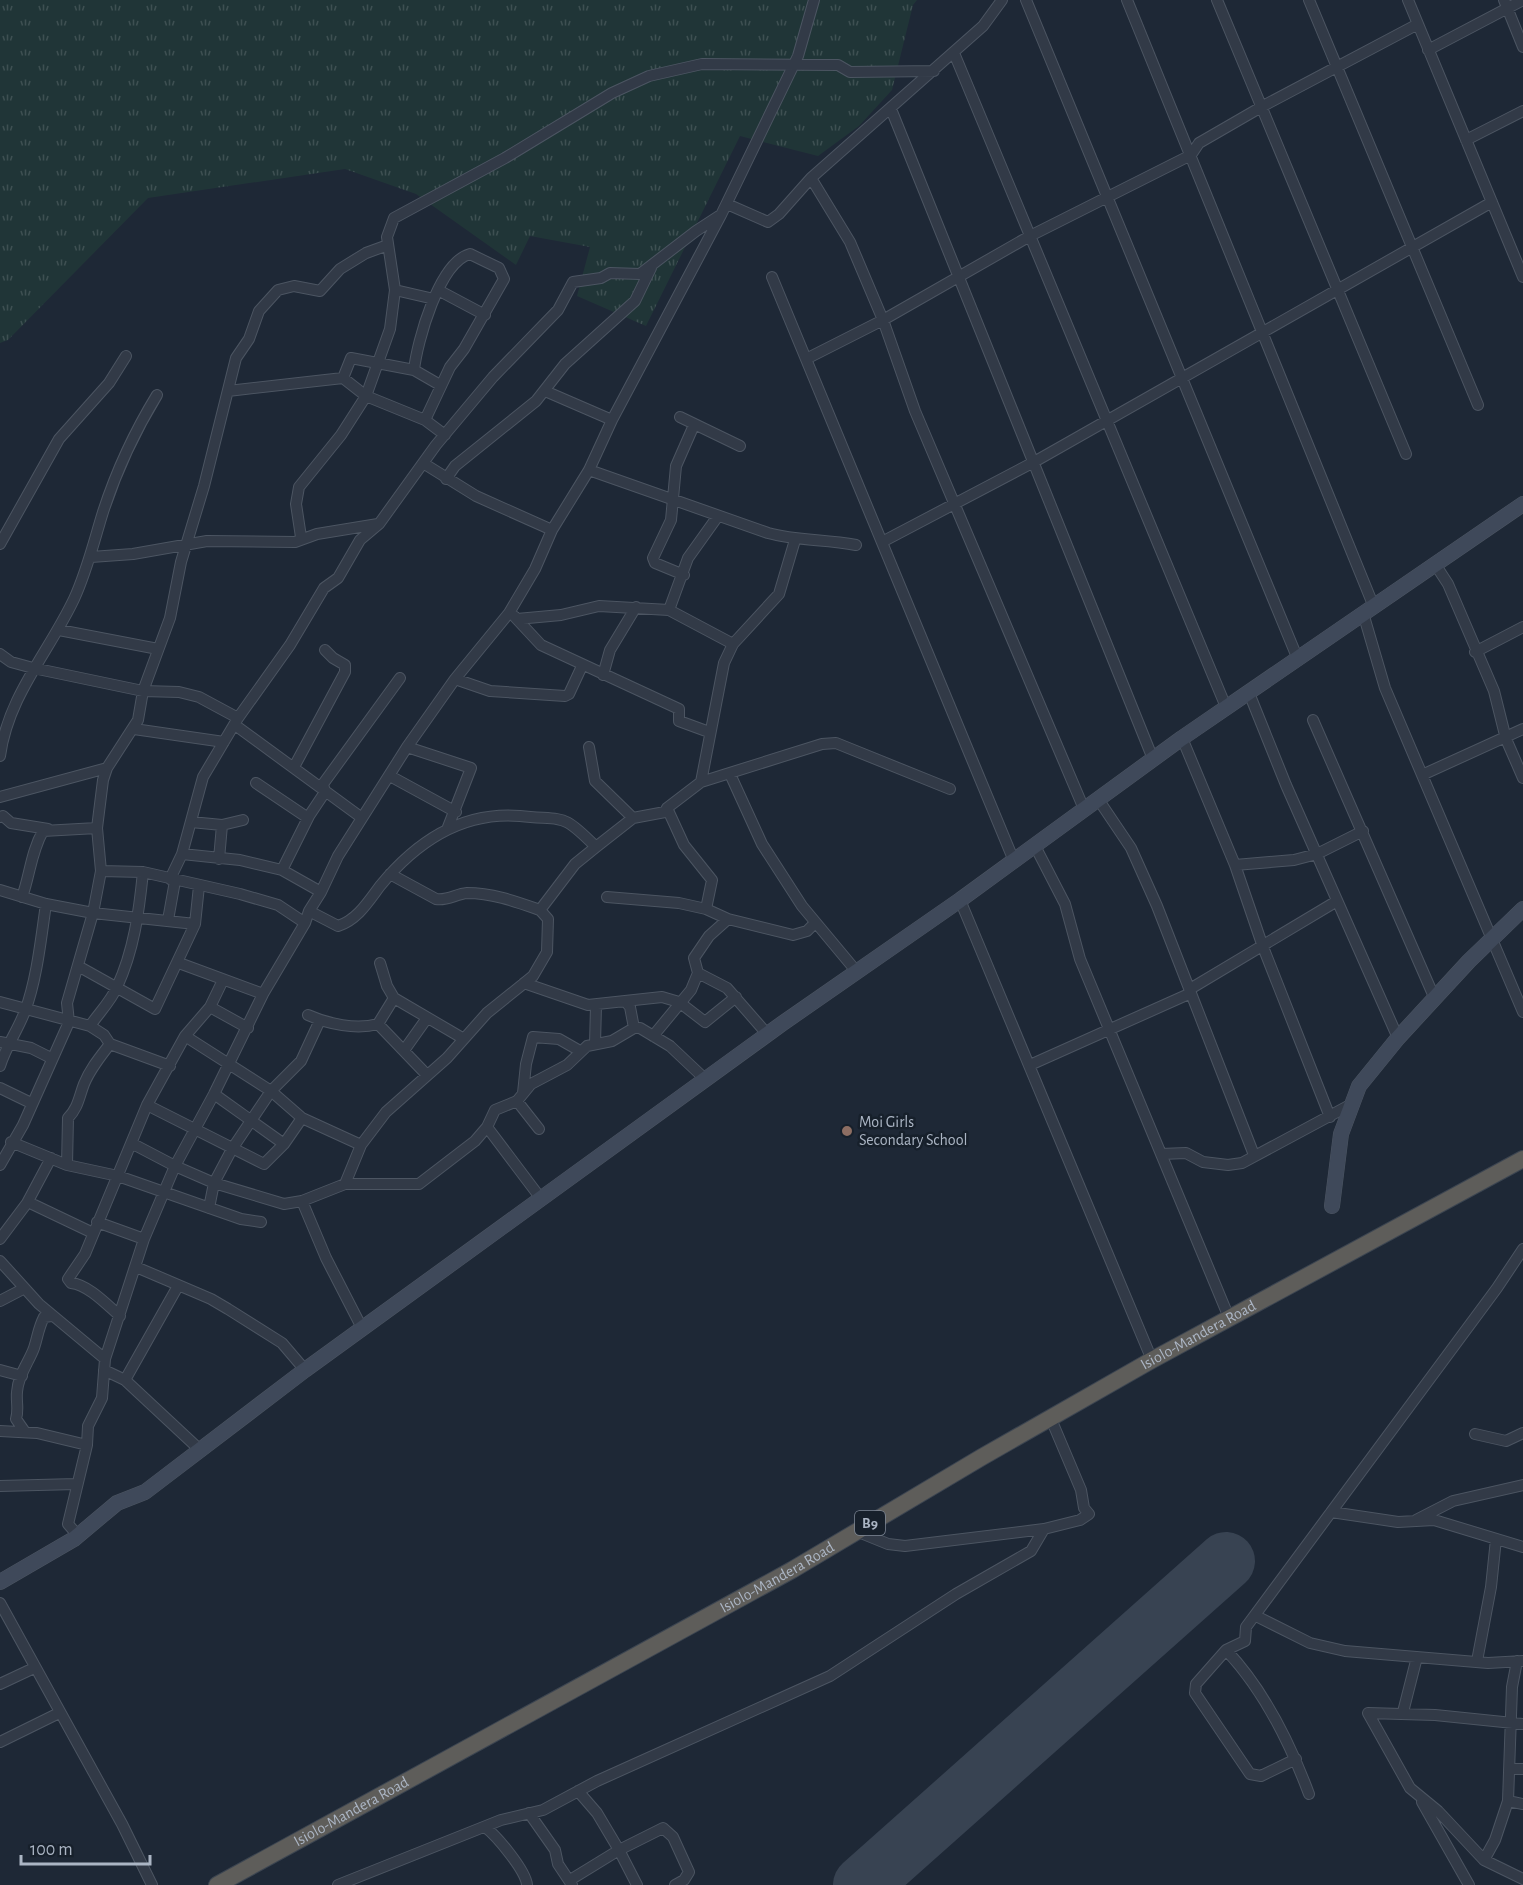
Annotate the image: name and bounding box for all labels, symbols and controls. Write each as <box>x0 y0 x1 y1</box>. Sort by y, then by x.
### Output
place label: Moi Girls Secondary School <box>859 1114 967 1149</box>
marker: Moi Girls Secondary School <box>840 1124 854 1138</box>
street label: Isiolo-Mandera Road <box>1138 1297 1259 1373</box>
road number: B9 <box>855 1511 885 1535</box>
street label: Isiolo-Mandera Road <box>717 1539 837 1616</box>
street label: Isiolo-Mandera Road <box>291 1774 411 1849</box>
scale bar <box>21 1828 150 1866</box>
text: 100 m <box>30 1841 73 1859</box>

